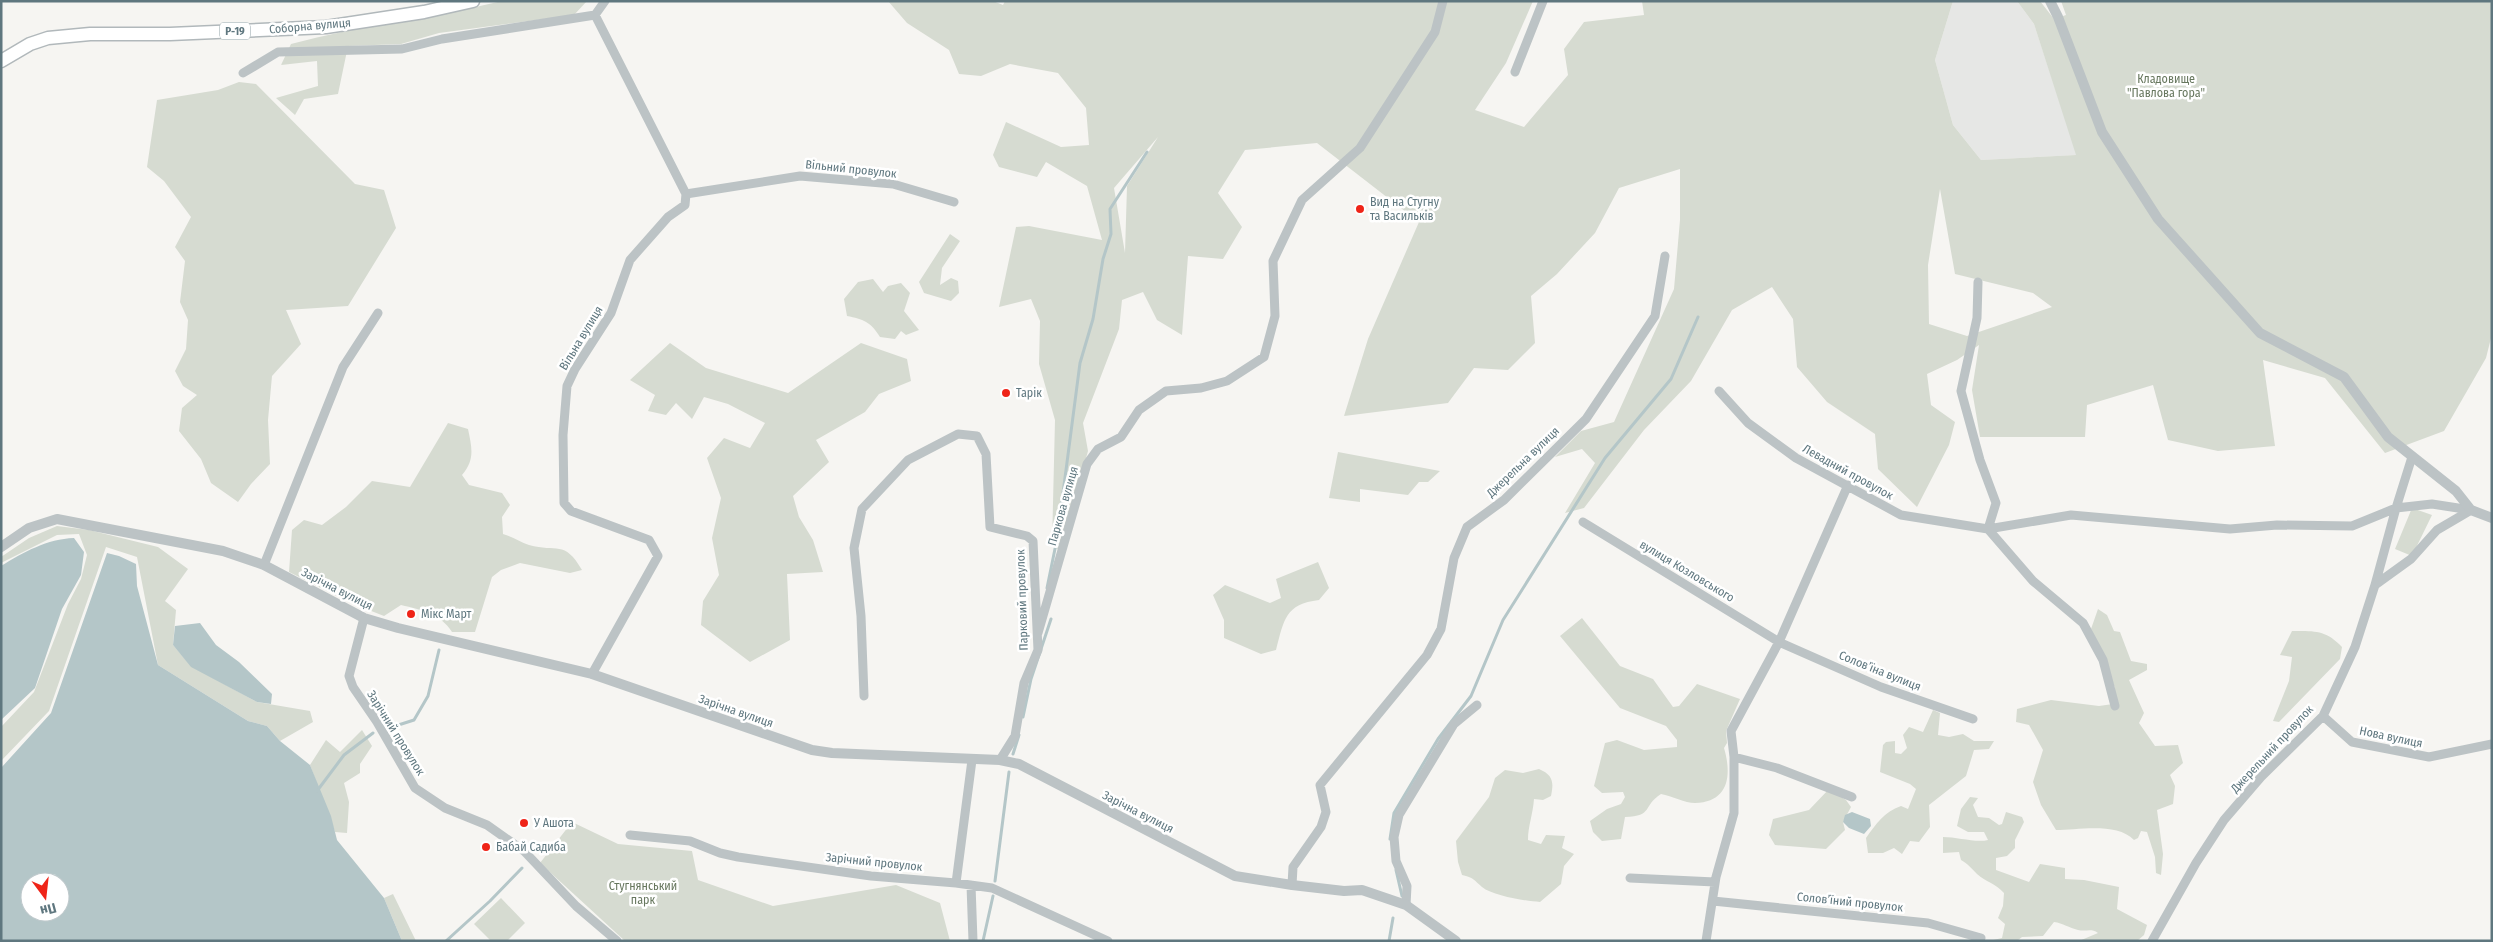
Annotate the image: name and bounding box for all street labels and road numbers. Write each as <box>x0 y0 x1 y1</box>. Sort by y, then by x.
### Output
street label: Соборна вулиця <box>268 15 352 37</box>
road number: Р-19 <box>220 22 250 40</box>
street label: Вільний провулок <box>805 157 898 181</box>
street label: Вільна вулиця <box>556 303 606 373</box>
street label: Джерельна вулиця <box>1483 424 1562 501</box>
street label: Левадний провулок <box>1800 441 1896 503</box>
street label: Паркова вулиця <box>1045 465 1081 547</box>
street label: вулиця Козловського <box>1637 537 1737 605</box>
street label: Парковий провулок <box>1013 549 1031 651</box>
street label: Зарічна вулиця <box>299 565 375 613</box>
street label: Соловʼїна вулиця <box>1837 648 1923 694</box>
street label: Зарічний провулок <box>364 688 428 778</box>
street label: Зарічна вулиця <box>697 692 775 730</box>
street label: Джерельний провулок <box>2227 702 2316 796</box>
street label: Нова вулиця <box>2358 723 2424 751</box>
street label: Зарічна вулиця <box>1100 788 1176 836</box>
street label: Зарічний провулок <box>825 850 923 874</box>
street label: Соловʼїний провулок <box>1796 889 1904 915</box>

